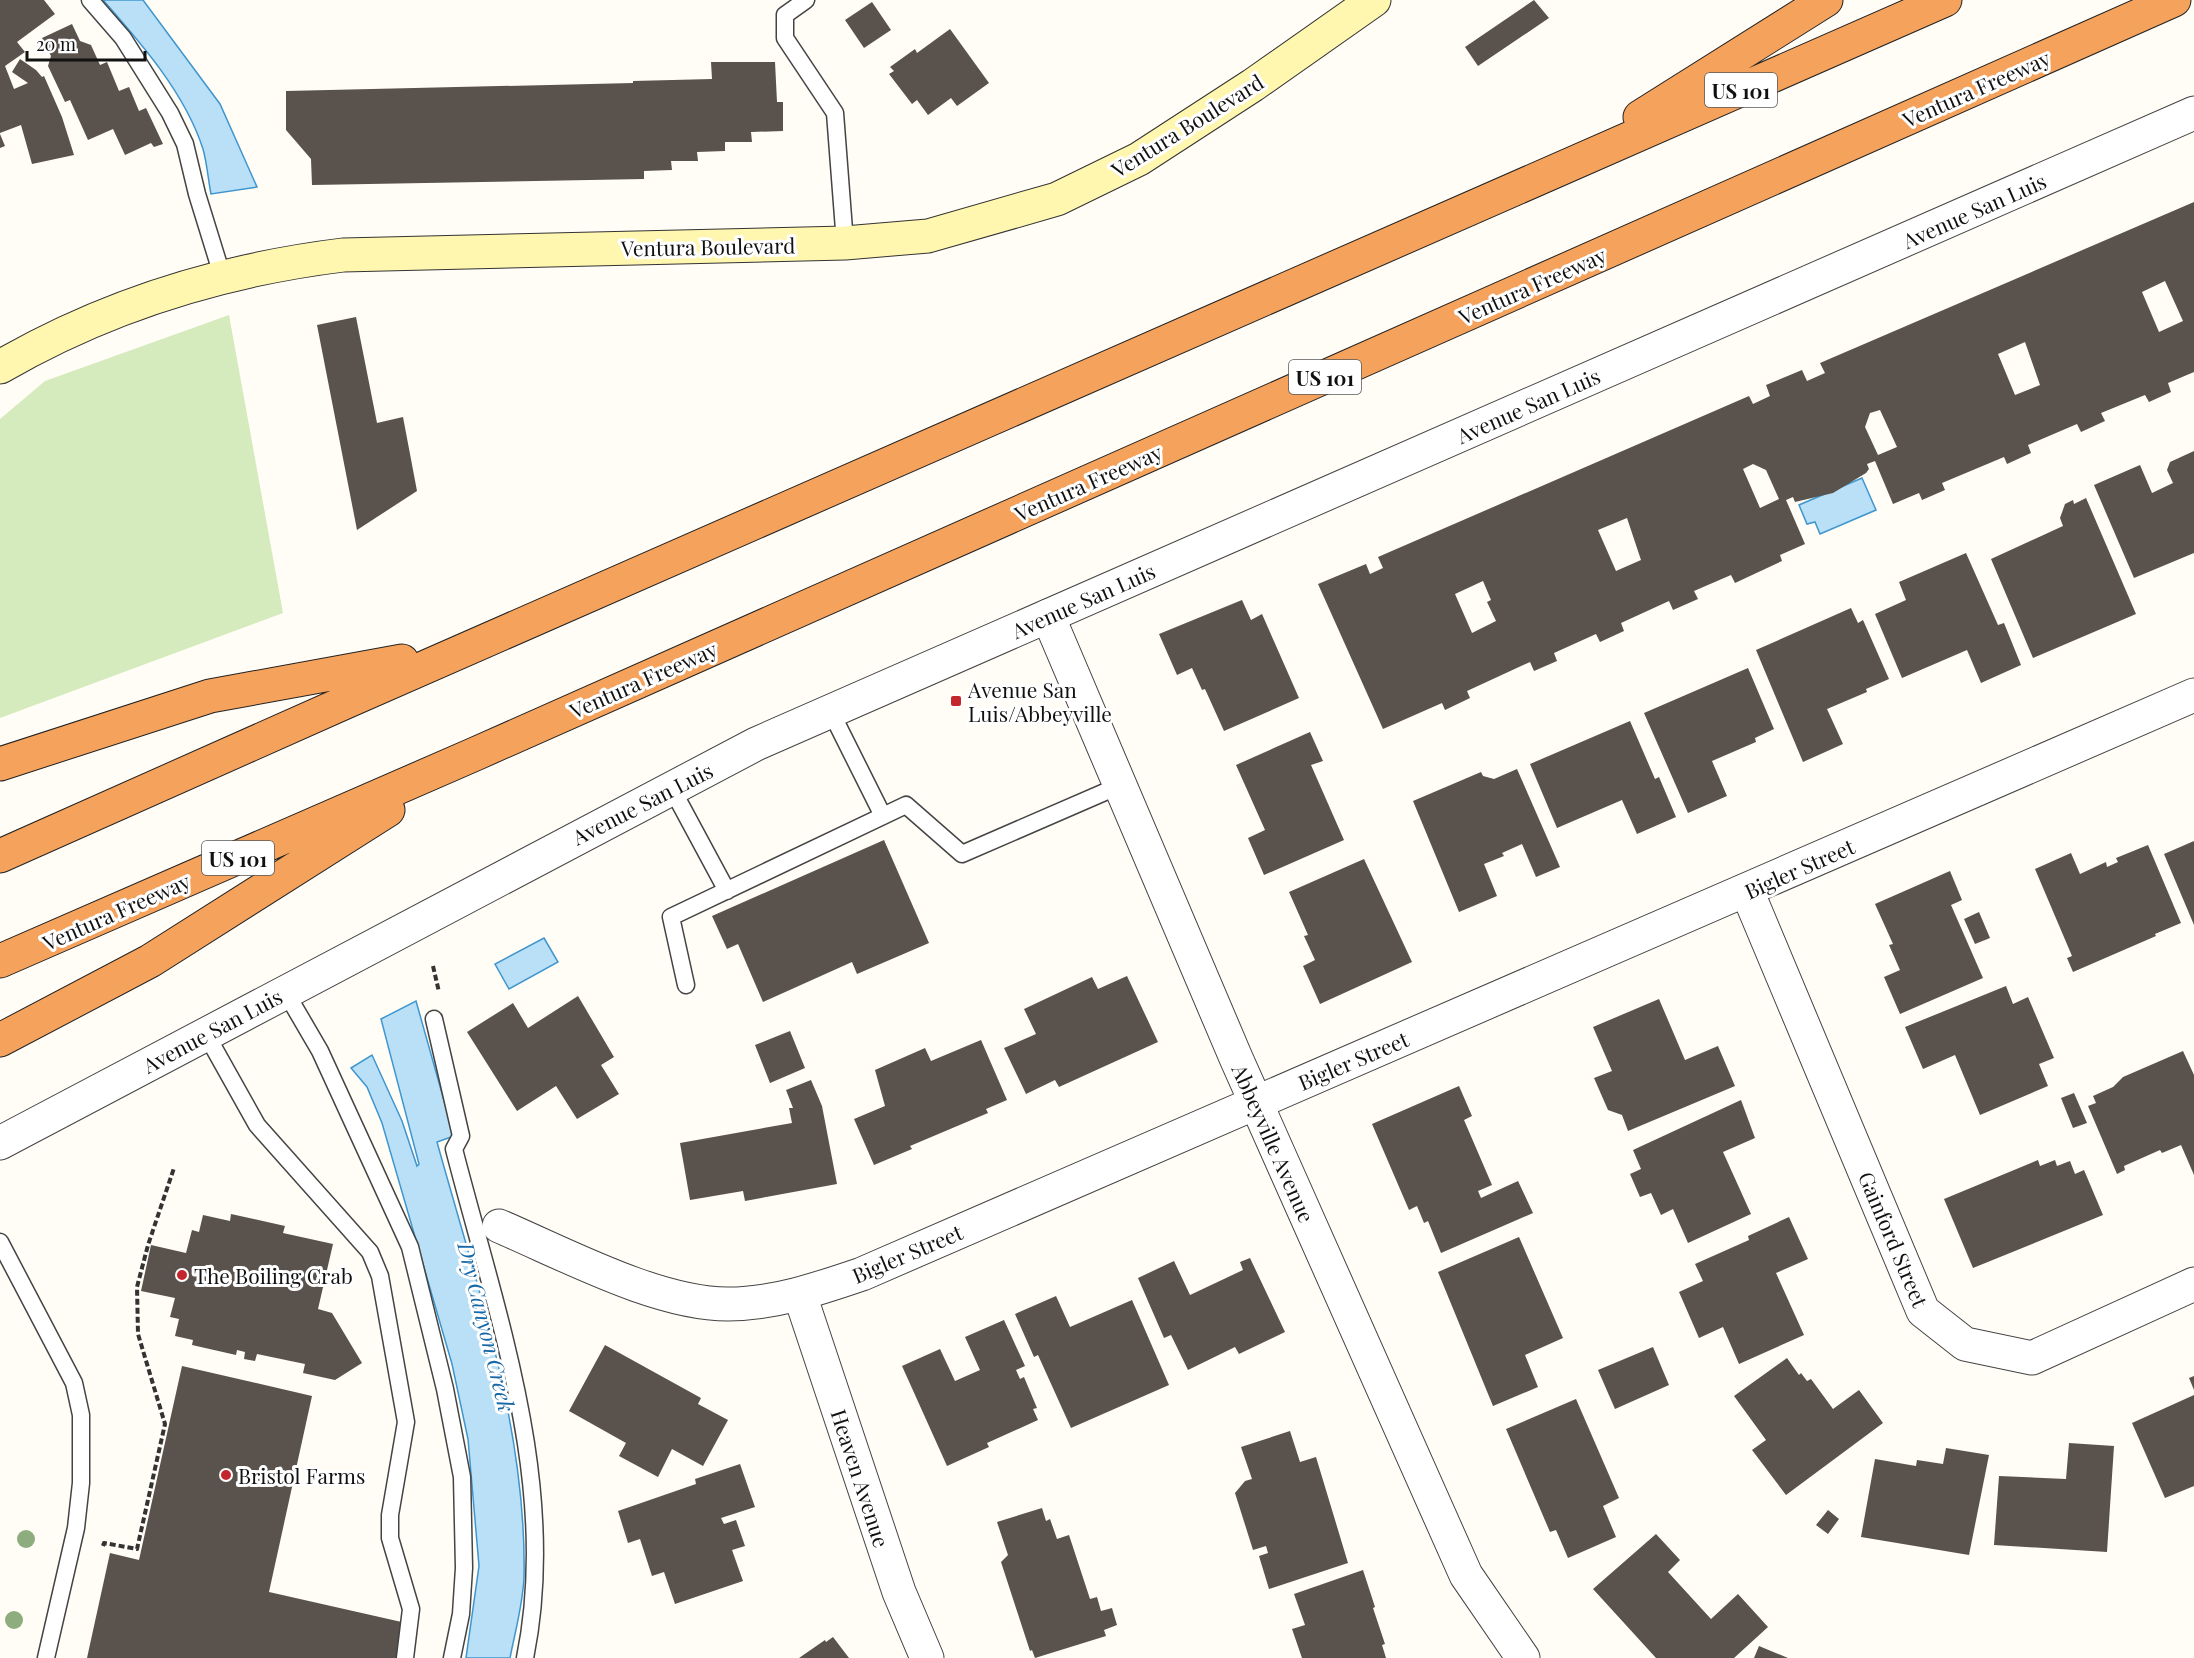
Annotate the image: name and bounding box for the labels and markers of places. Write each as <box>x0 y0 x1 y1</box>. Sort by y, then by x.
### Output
place label: Avenue San Luis/Abbeyville <box>967 675 1112 727</box>
marker: Avenue San Luis/Abbeyville <box>949 694 963 708</box>
place label: The Boiling Crab <box>194 1261 353 1289</box>
marker: The Boiling Crab <box>175 1268 189 1282</box>
place label: Bristol Farms <box>238 1461 365 1489</box>
marker: Bristol Farms <box>219 1468 233 1482</box>

